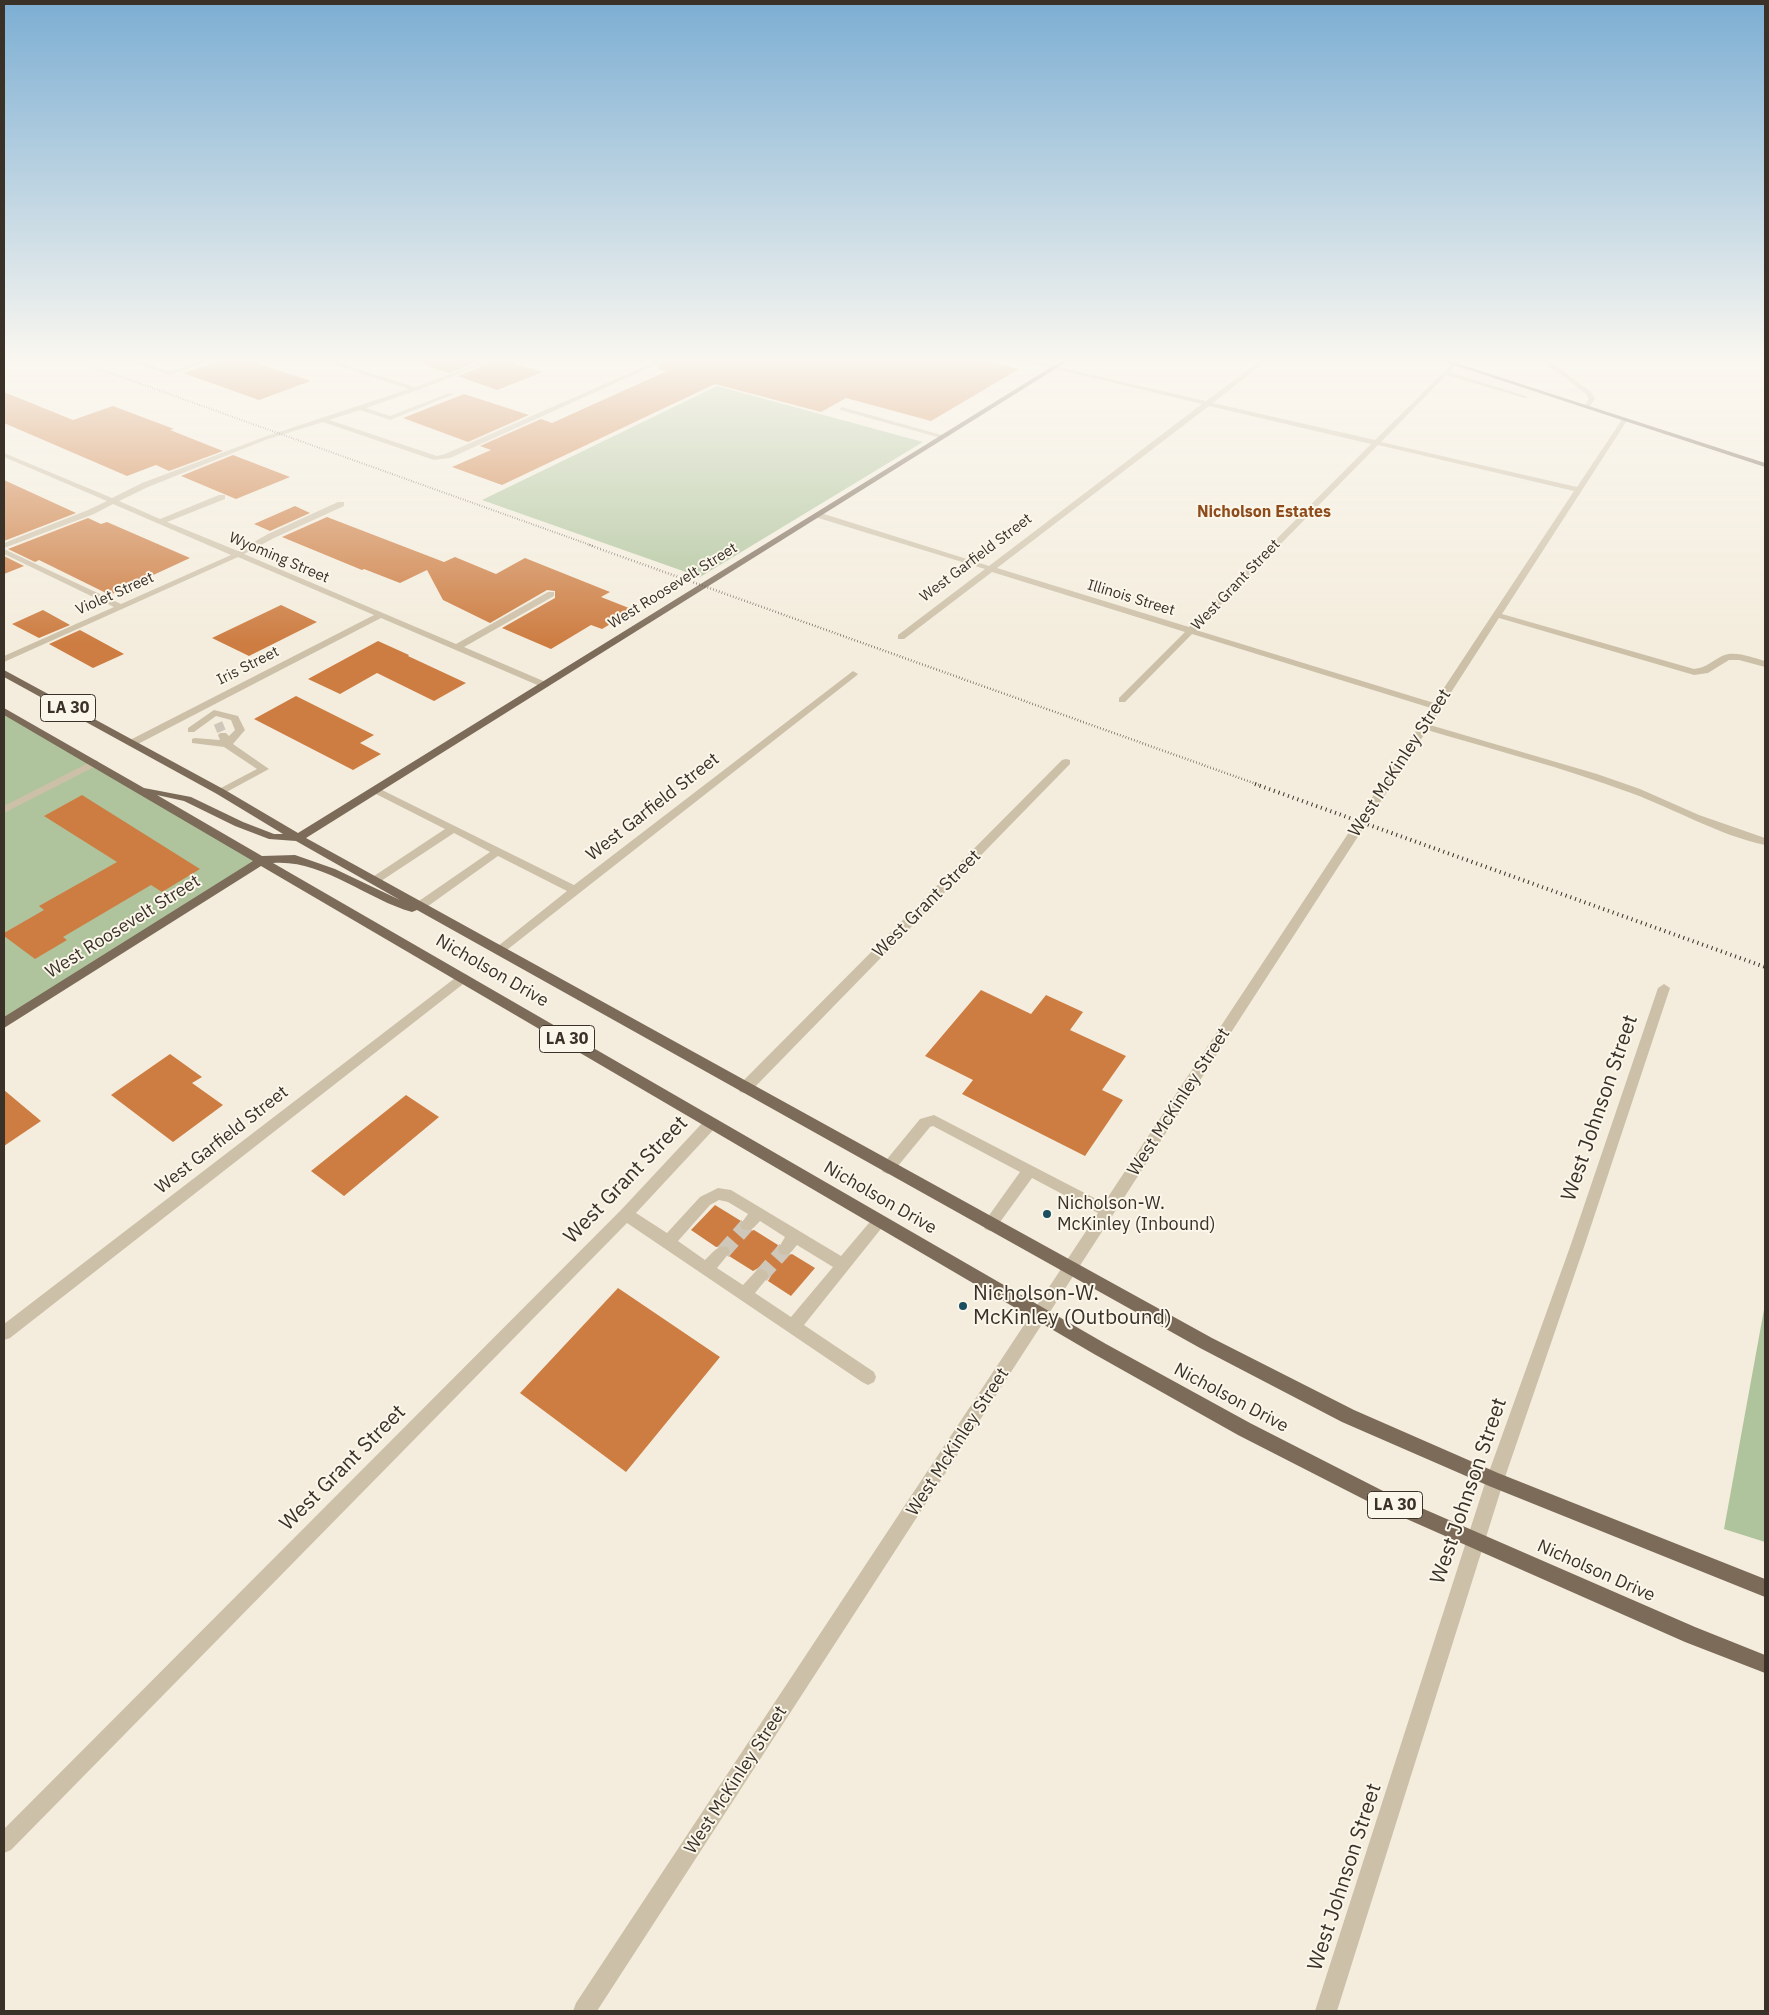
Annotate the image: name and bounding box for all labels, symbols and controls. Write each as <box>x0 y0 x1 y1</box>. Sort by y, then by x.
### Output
district label: Nicholson Estates <box>1197 502 1331 522</box>
street label: West Garfield Street <box>916 510 1036 606</box>
street label: Wyoming Street <box>226 529 332 587</box>
street label: West Grant Street <box>1188 536 1284 634</box>
street label: West Roosevelt Street <box>605 539 741 633</box>
street label: Violet Street <box>73 569 157 619</box>
street label: Illinois Street <box>1085 576 1177 620</box>
street label: Iris Street <box>214 643 282 689</box>
street label: West McKinley Street <box>1344 685 1456 841</box>
road number: LA 30 <box>40 694 96 721</box>
street label: West Garfield Street <box>582 748 724 866</box>
street label: West Grant Street <box>869 846 985 962</box>
street label: West Roosevelt Street <box>42 871 204 983</box>
street label: Nicholson Drive <box>432 930 552 1012</box>
street label: West Johnson Street <box>1556 1012 1644 1204</box>
street label: West McKinley Street <box>1123 1024 1235 1180</box>
road number: LA 30 <box>540 1026 594 1052</box>
street label: West Garfield Street <box>151 1081 293 1199</box>
street label: West Grant Street <box>559 1111 693 1249</box>
street label: Nicholson Drive <box>820 1157 940 1239</box>
place label: Nicholson-W. McKinley (Inbound) <box>1057 1193 1216 1236</box>
marker: Nicholson-W. McKinley (Inbound) <box>1041 1208 1053 1220</box>
place label: Nicholson-W. McKinley (Outbound) <box>973 1281 1172 1331</box>
marker: Nicholson-W. McKinley (Outbound) <box>957 1300 969 1312</box>
street label: Nicholson Drive <box>1170 1359 1292 1437</box>
street label: West McKinley Street <box>902 1364 1014 1520</box>
street label: West Johnson Street <box>1425 1395 1513 1587</box>
street label: West Grant Street <box>275 1400 411 1536</box>
road number: LA 30 <box>1368 1492 1422 1518</box>
street label: Nicholson Drive <box>1534 1535 1658 1607</box>
street label: West McKinley Street <box>680 1702 792 1858</box>
street label: West Johnson Street <box>1303 1780 1387 1974</box>

